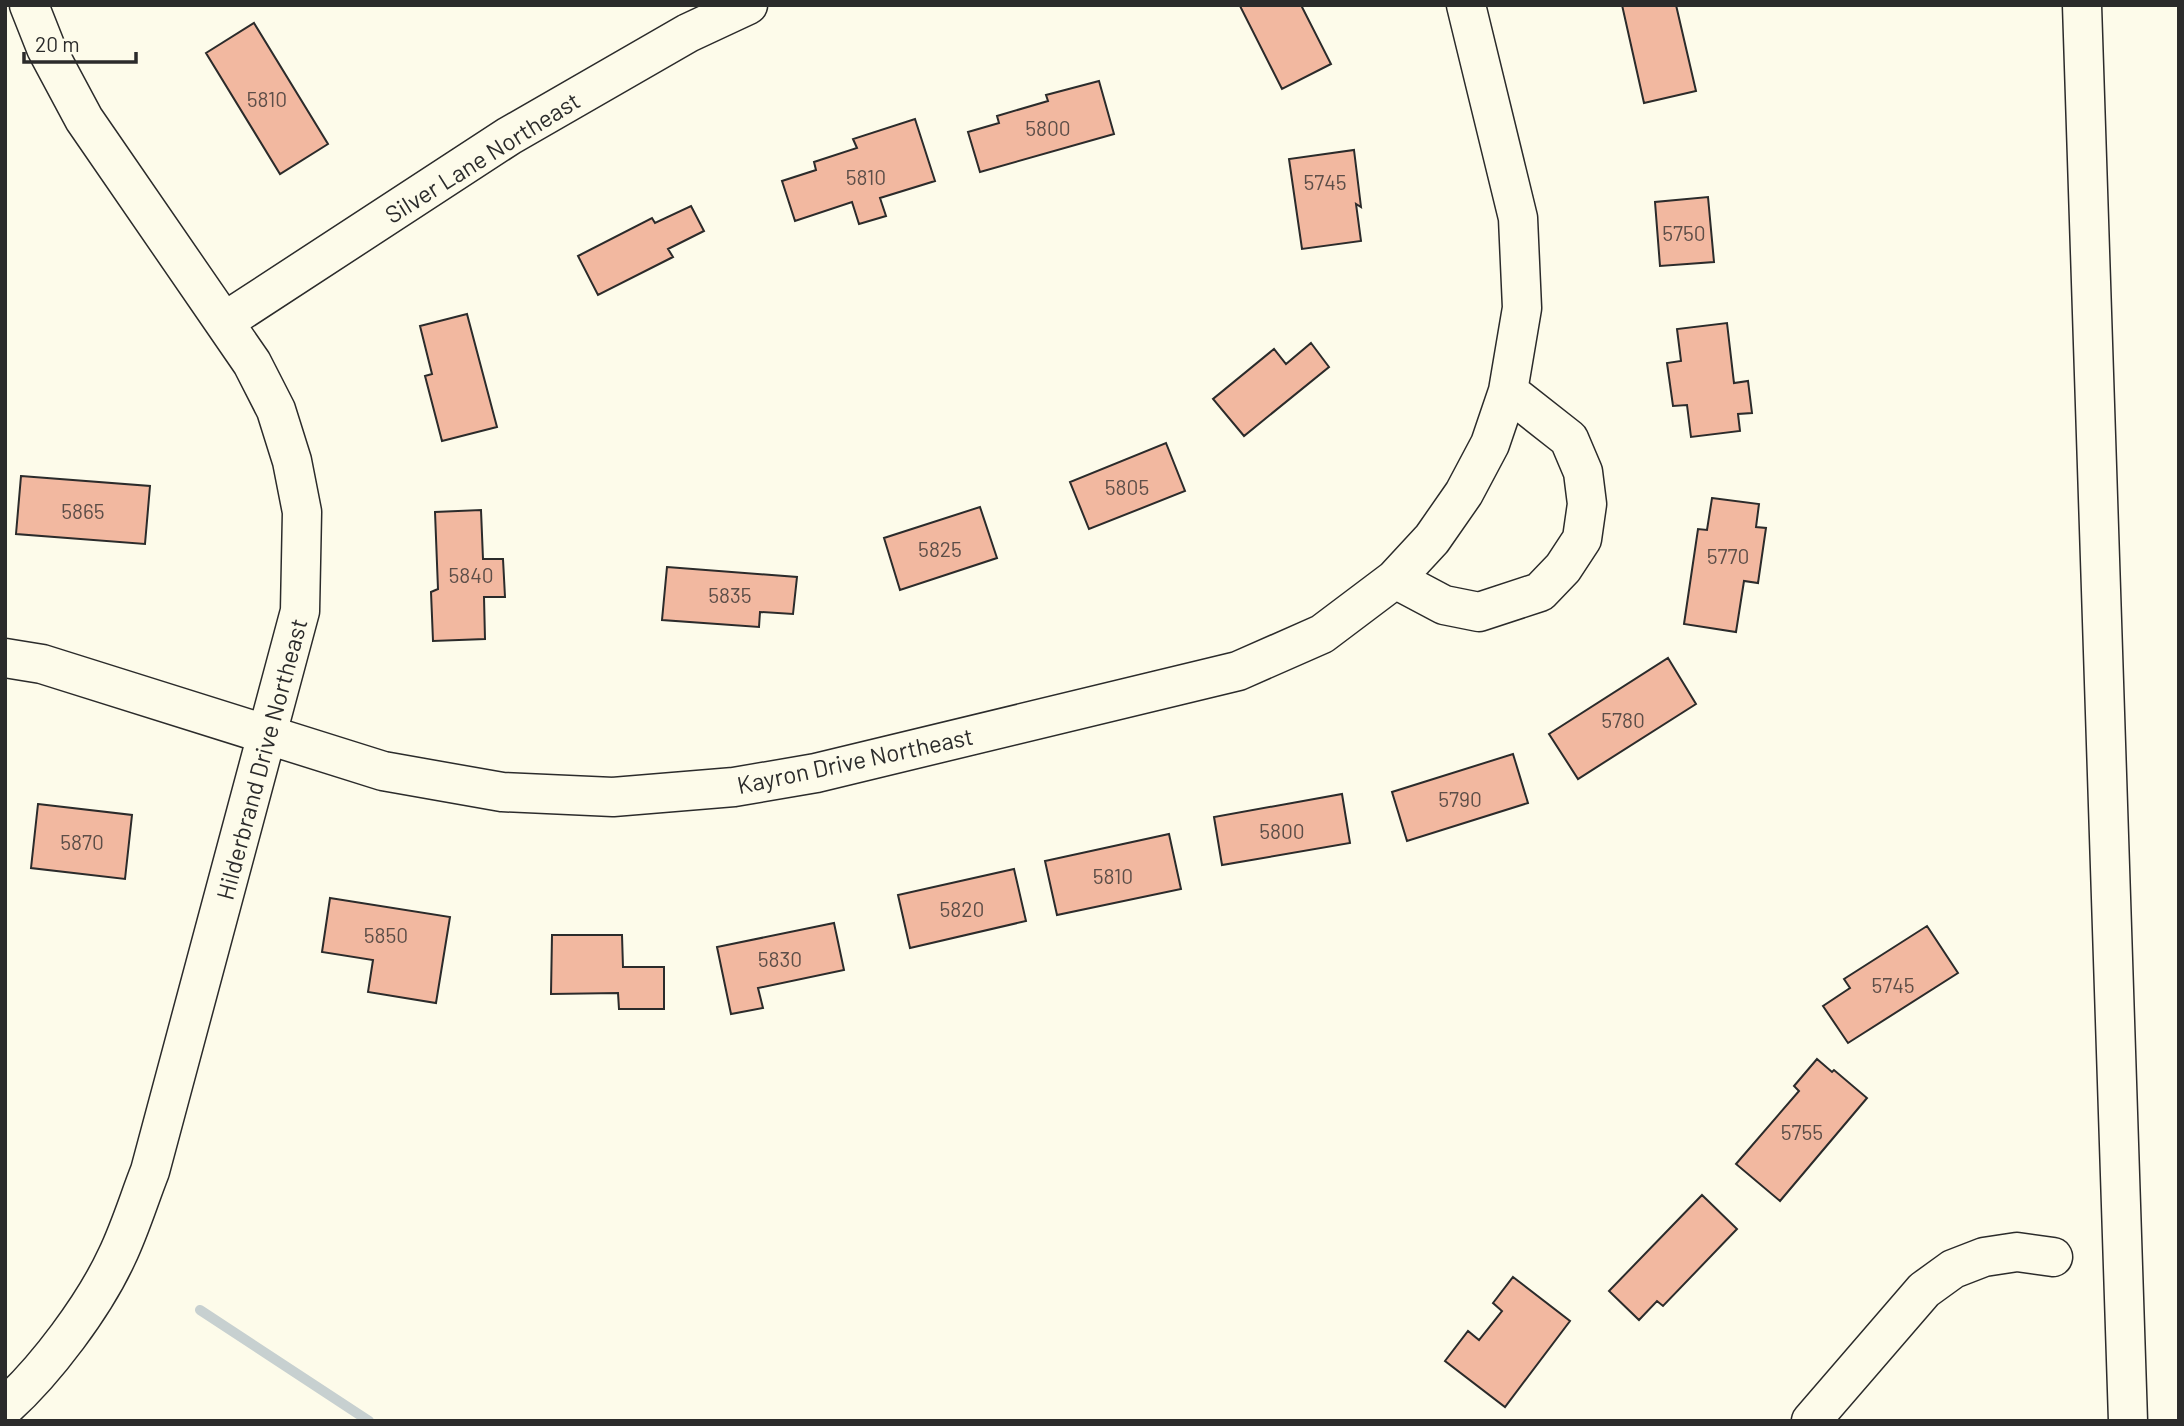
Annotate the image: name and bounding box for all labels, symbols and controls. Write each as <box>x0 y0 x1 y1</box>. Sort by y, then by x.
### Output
scale bar <box>24 21 136 65</box>
text: 20 m <box>35 31 80 56</box>
street label: Silver Lane Northeast <box>379 85 585 229</box>
house number: 5810 <box>247 86 287 111</box>
house number: 5800 <box>1025 115 1071 140</box>
house number: 5810 <box>846 164 886 189</box>
house number: 5745 <box>1303 169 1347 194</box>
house number: 5750 <box>1662 220 1706 245</box>
house number: 5805 <box>1105 474 1149 499</box>
house number: 5865 <box>61 498 105 523</box>
house number: 5825 <box>918 536 962 561</box>
house number: 5770 <box>1707 543 1749 568</box>
house number: 5840 <box>448 562 494 587</box>
house number: 5835 <box>708 582 752 607</box>
street label: Hilderbrand Drive Northeast <box>209 615 313 903</box>
house number: 5780 <box>1601 707 1645 732</box>
street label: Kayron Drive Northeast <box>734 721 976 799</box>
house number: 5790 <box>1438 786 1482 811</box>
house number: 5800 <box>1259 818 1305 843</box>
house number: 5870 <box>60 829 104 854</box>
house number: 5810 <box>1093 863 1133 888</box>
house number: 5820 <box>940 896 984 921</box>
house number: 5850 <box>364 922 408 947</box>
house number: 5830 <box>758 946 802 971</box>
house number: 5745 <box>1871 972 1915 997</box>
house number: 5755 <box>1781 1119 1823 1144</box>

